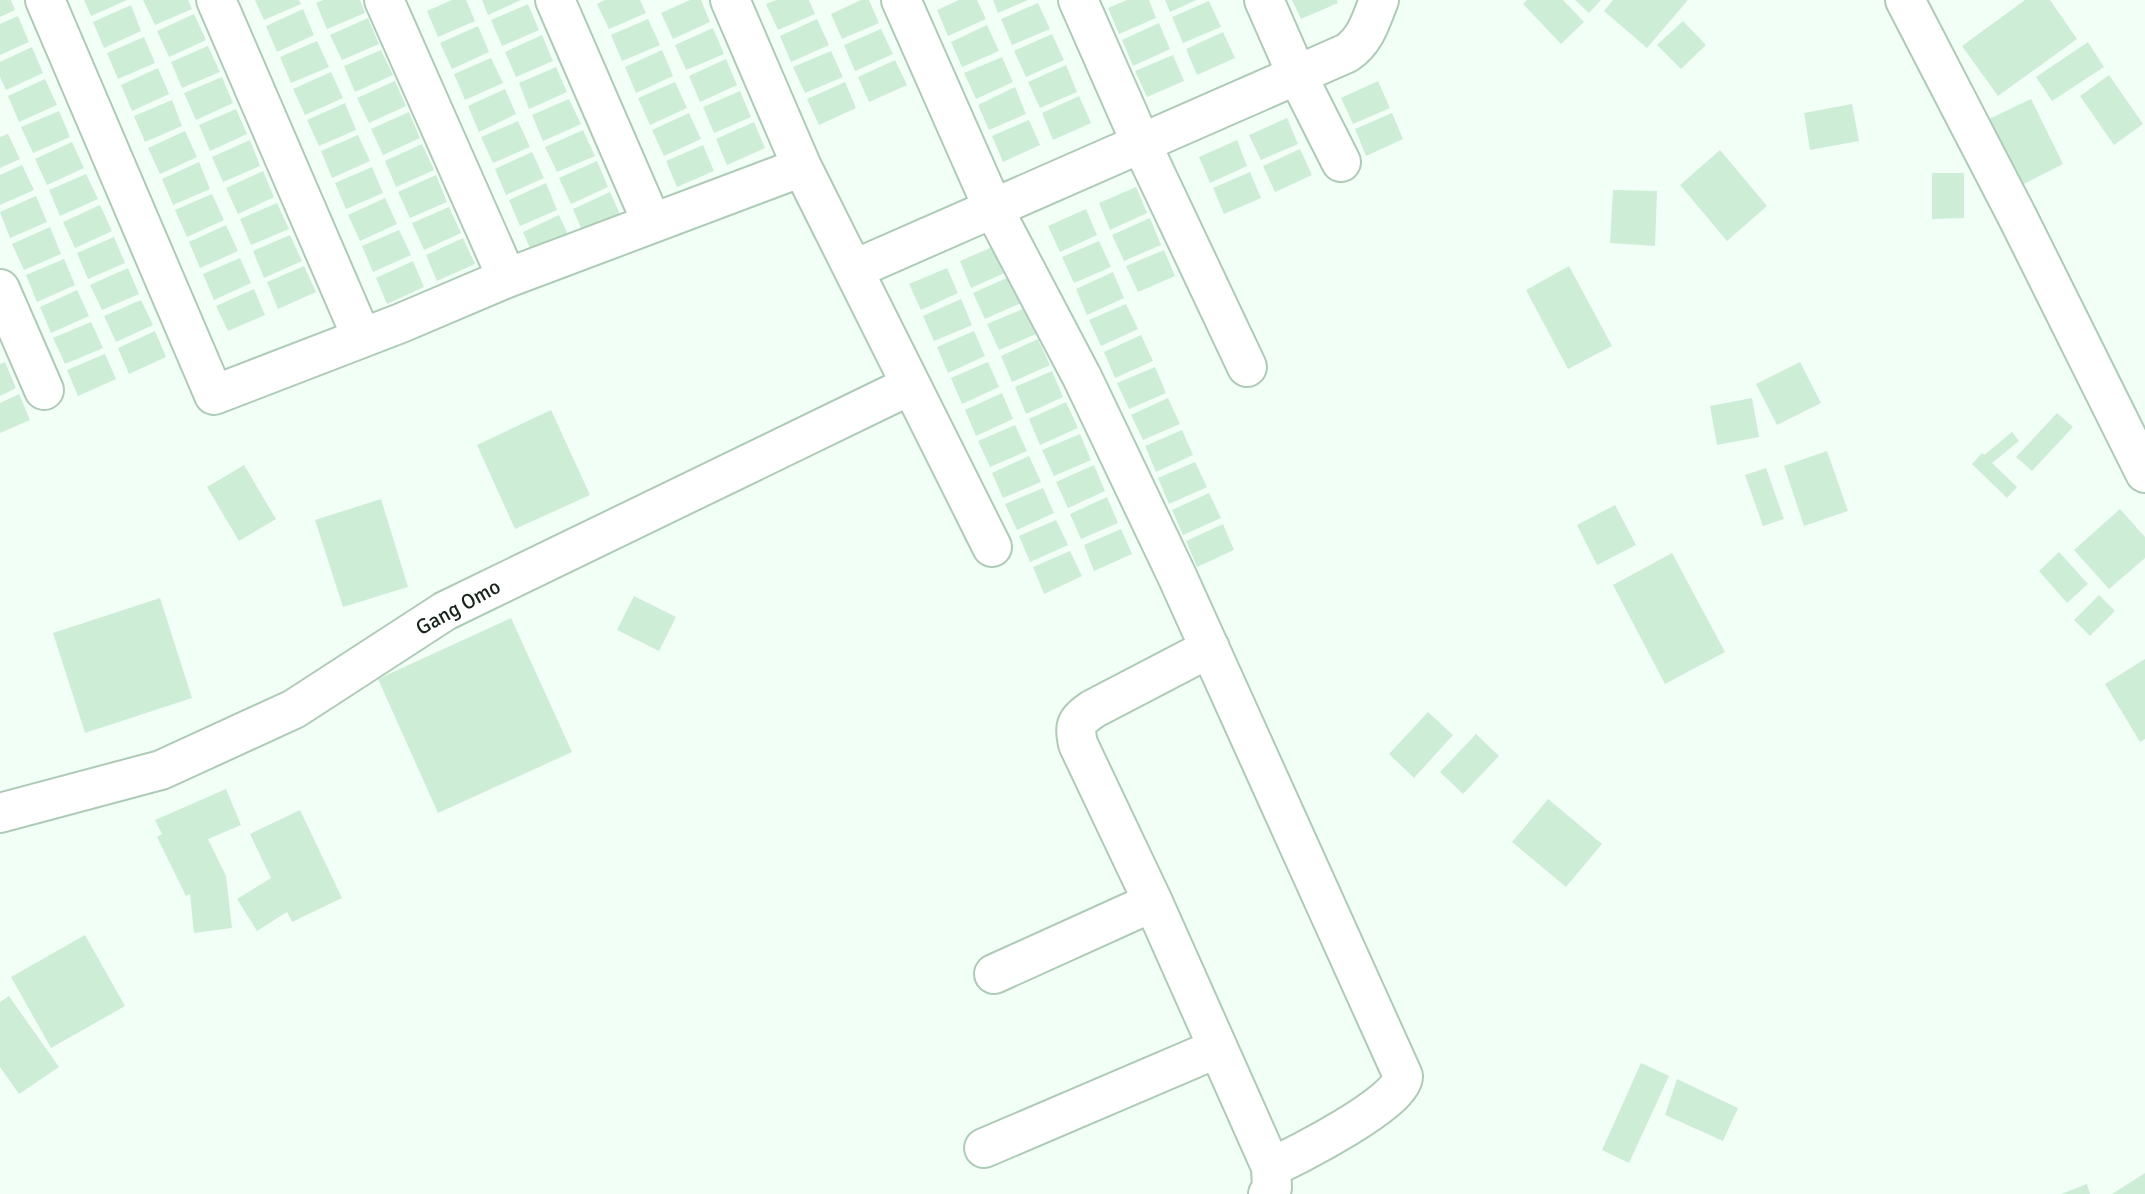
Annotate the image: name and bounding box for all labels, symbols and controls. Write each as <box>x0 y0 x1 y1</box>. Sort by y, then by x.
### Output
street label: Gang Omo <box>411 573 505 641</box>

